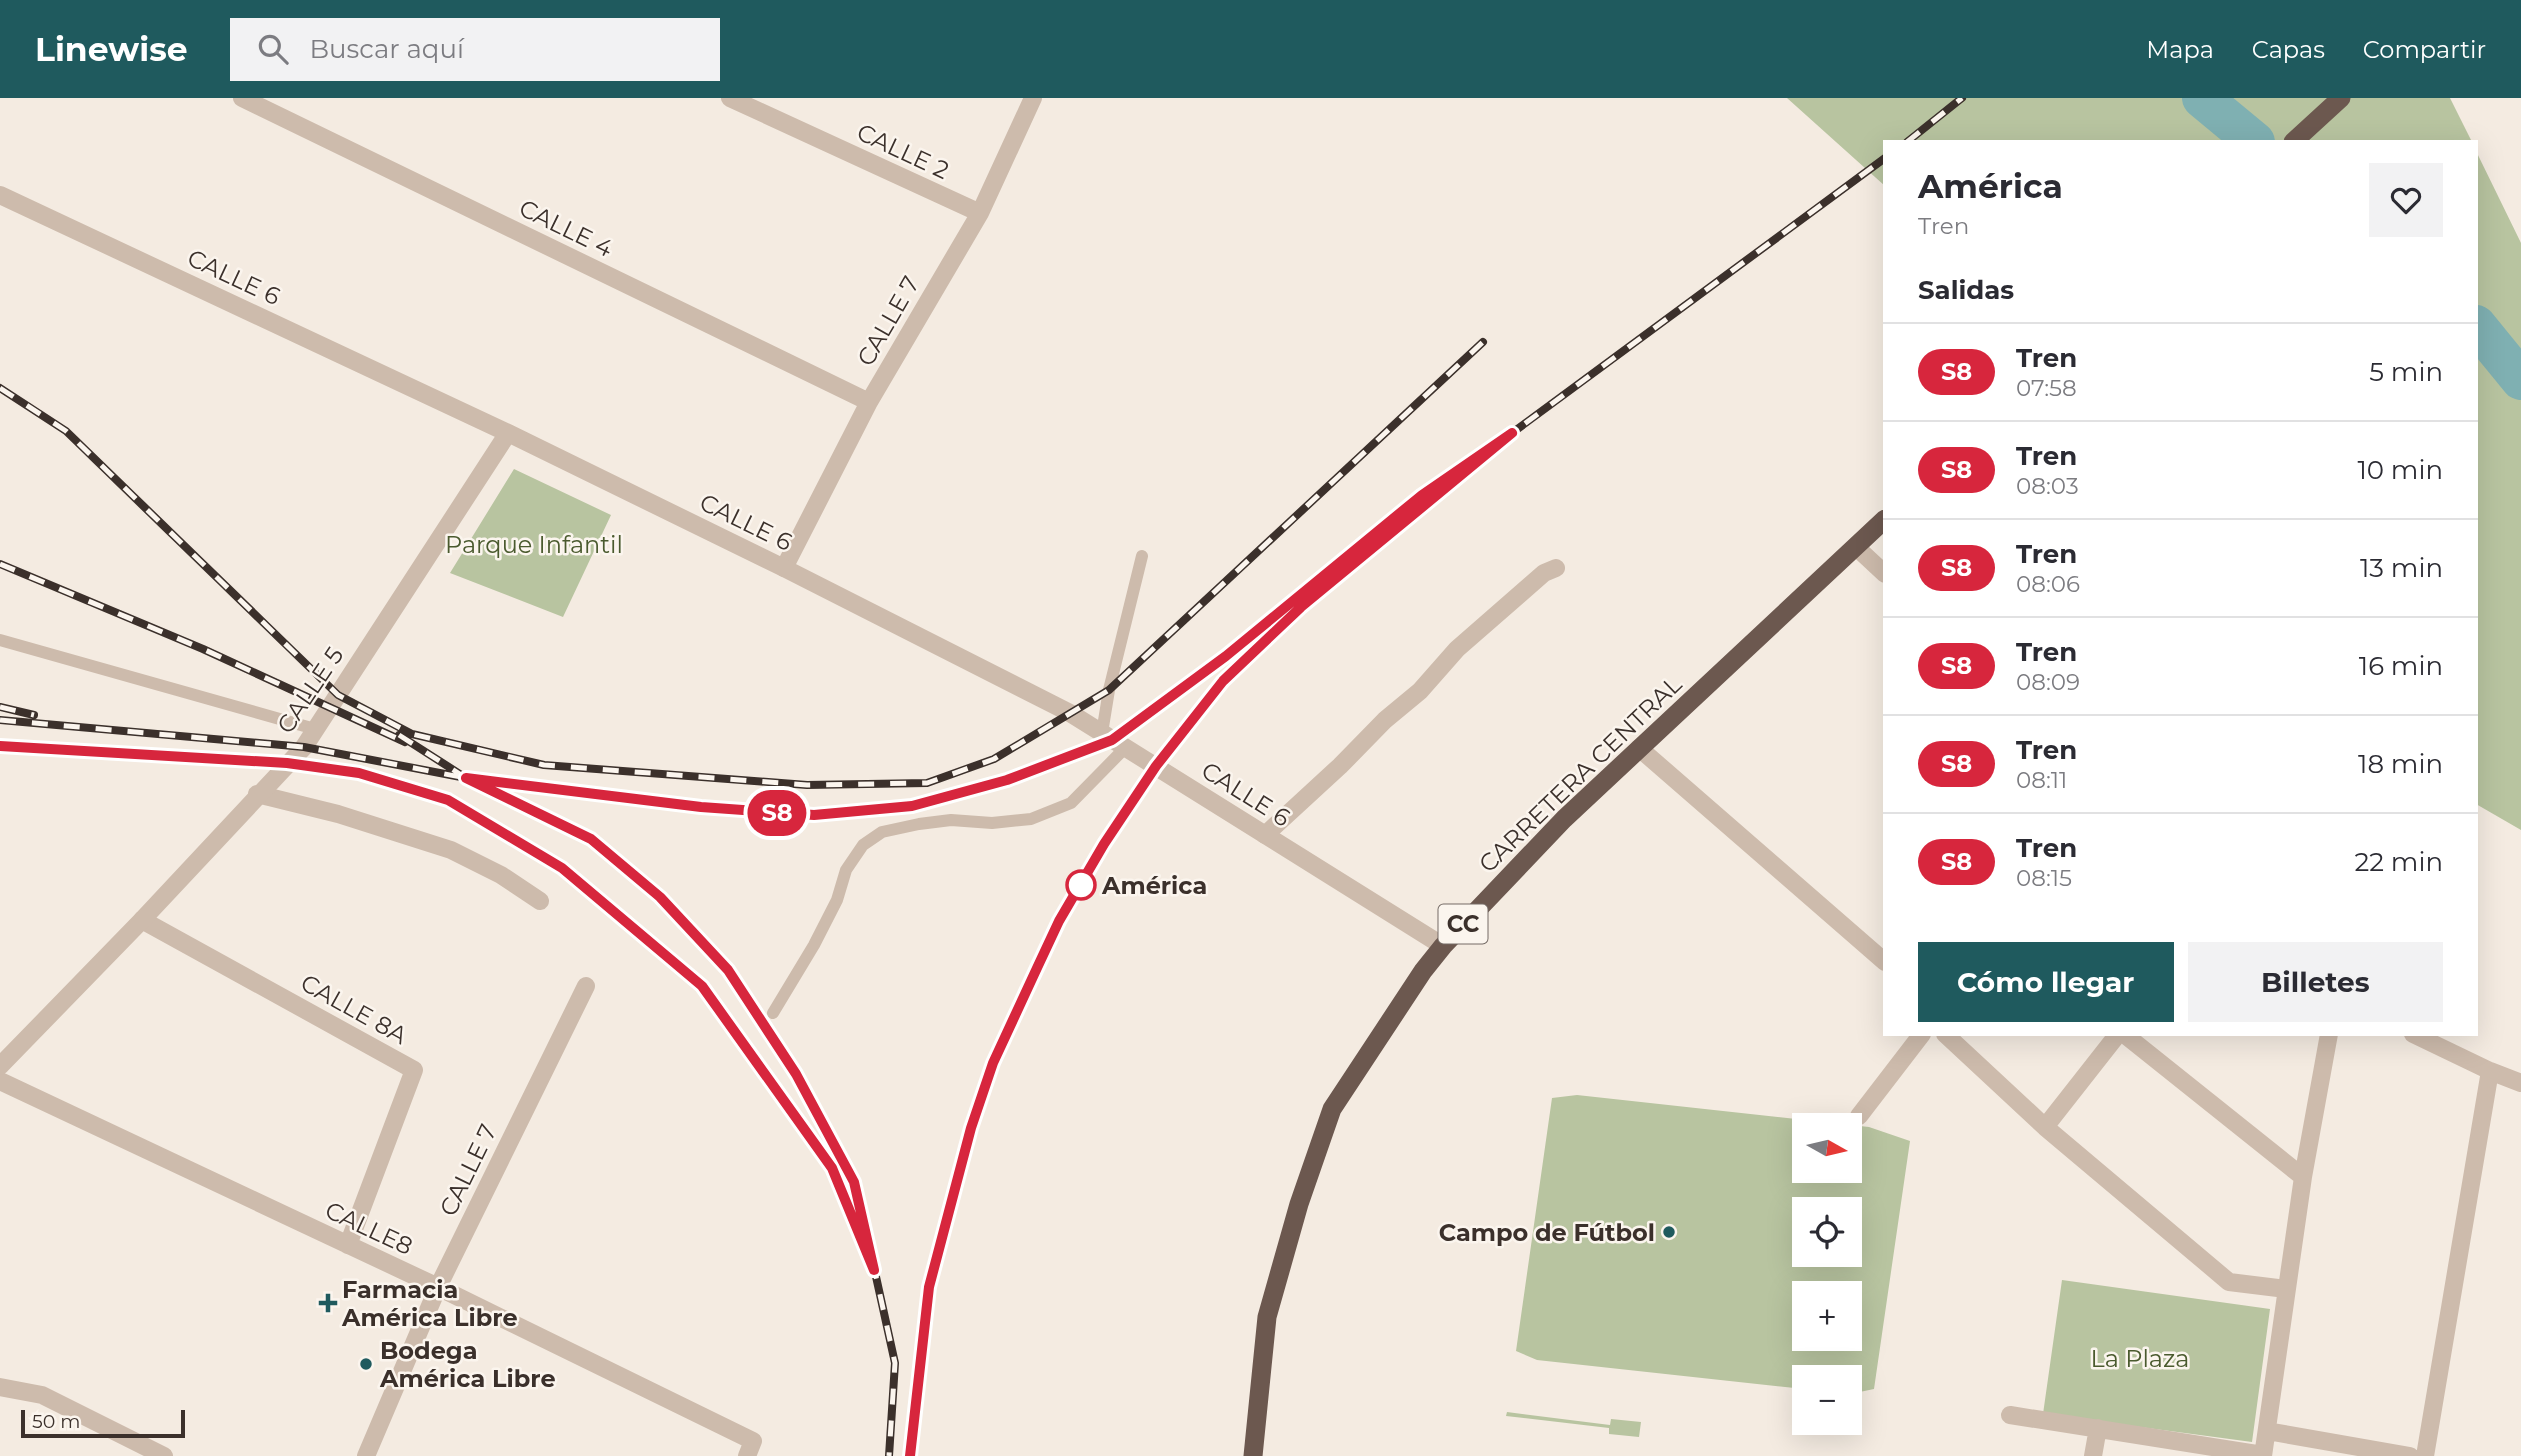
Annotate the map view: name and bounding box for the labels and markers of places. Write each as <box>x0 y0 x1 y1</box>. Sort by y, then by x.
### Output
marker: América <box>1066 870 1096 900</box>
place label: América <box>1101 871 1207 900</box>
place label: Campo de Fútbol <box>1439 1218 1655 1247</box>
marker: Campo de Fútbol <box>1661 1224 1677 1240</box>
place label: Farmacia América Libre <box>341 1275 518 1332</box>
marker: Farmacia América Libre <box>320 1295 336 1311</box>
place label: Bodega América Libre <box>379 1336 556 1393</box>
marker: Bodega América Libre <box>358 1356 374 1372</box>

